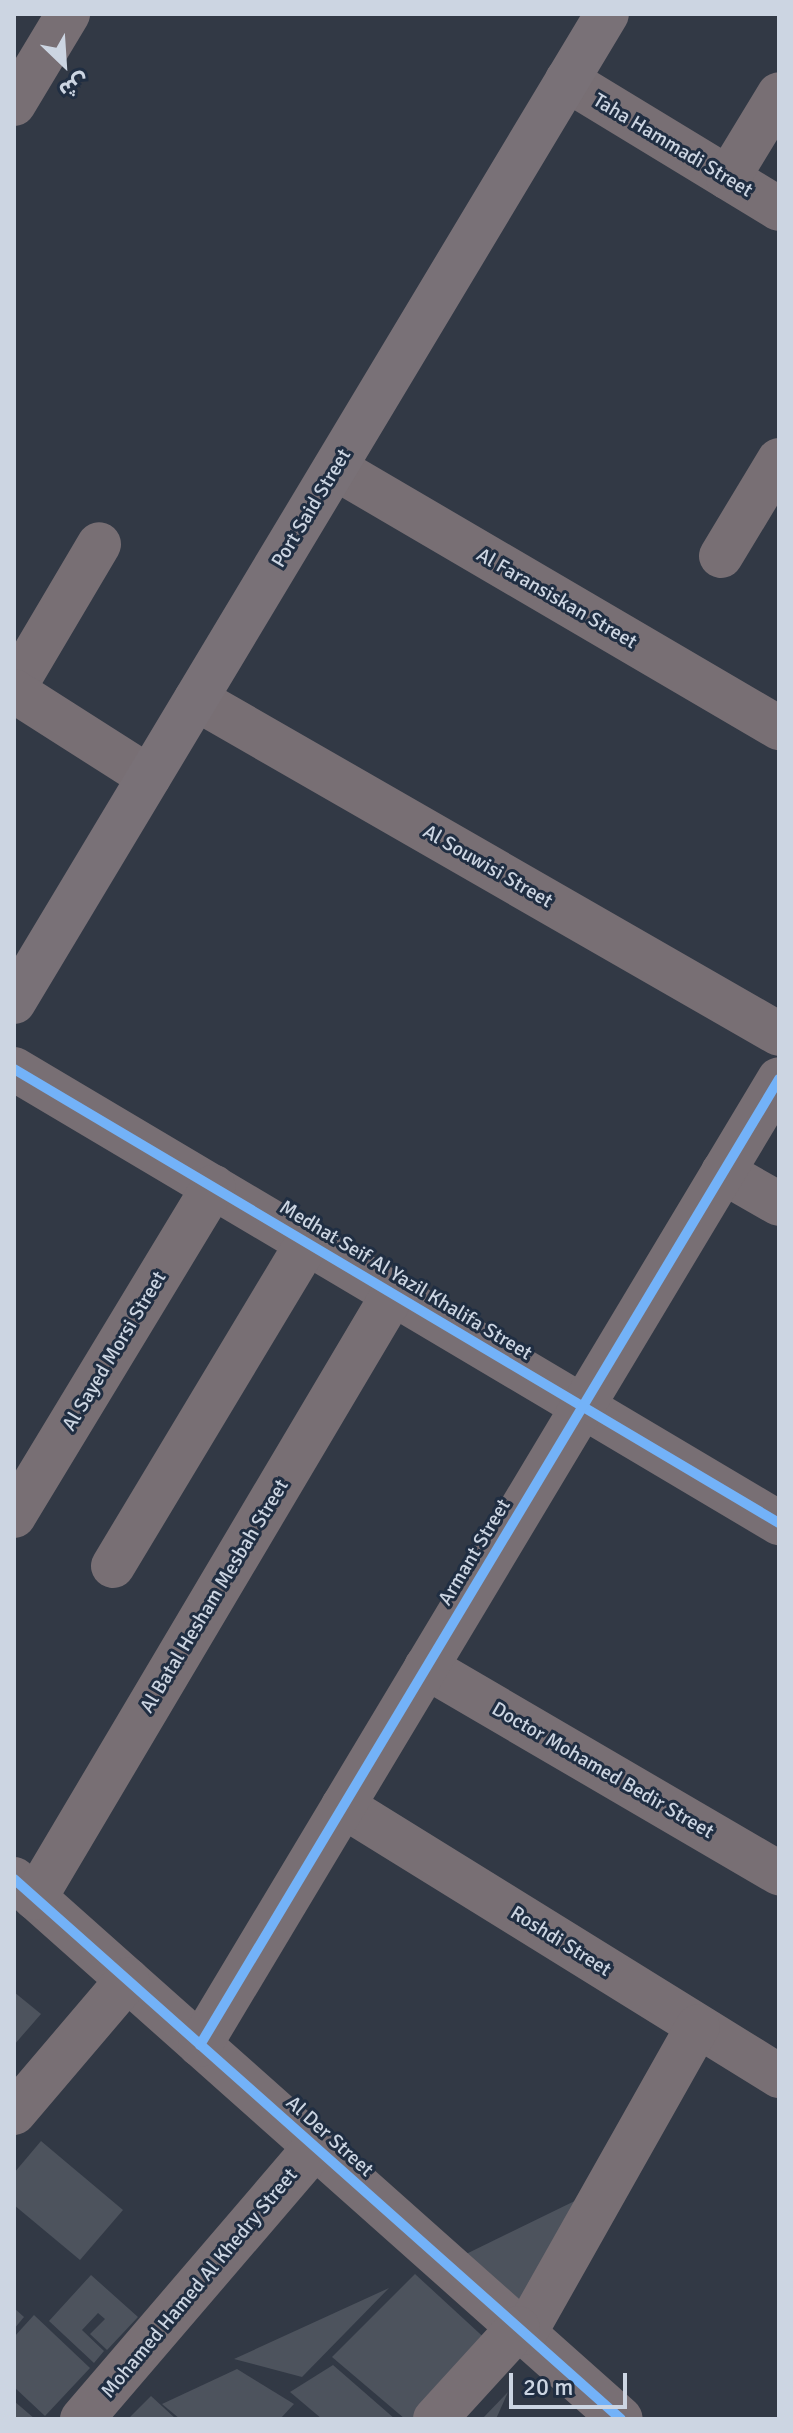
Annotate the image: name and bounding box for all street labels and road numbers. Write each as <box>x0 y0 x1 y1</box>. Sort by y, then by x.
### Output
street label: Taha Hammadi Street <box>589 88 757 202</box>
street label: Port Said Street <box>266 444 356 572</box>
street label: Al Faransiskan Street <box>473 542 641 654</box>
street label: Al Souwisi Street <box>419 819 557 913</box>
street label: Medhat Seif Al Yazil Khalifa Street <box>275 1195 537 1365</box>
street label: Al Sayed Morsi Street <box>57 1267 171 1435</box>
street label: Al Batal Hesham Mesbah Street <box>135 1475 293 1717</box>
street label: Armant Street <box>433 1494 515 1610</box>
street label: Doctor Mohamed Bedir Street <box>488 1697 718 1843</box>
street label: Roshdi Street <box>506 1901 616 1981</box>
street label: Al Der Street <box>281 2091 379 2181</box>
street label: Mohamed Hamed Al Khedry Street <box>96 2163 302 2403</box>

